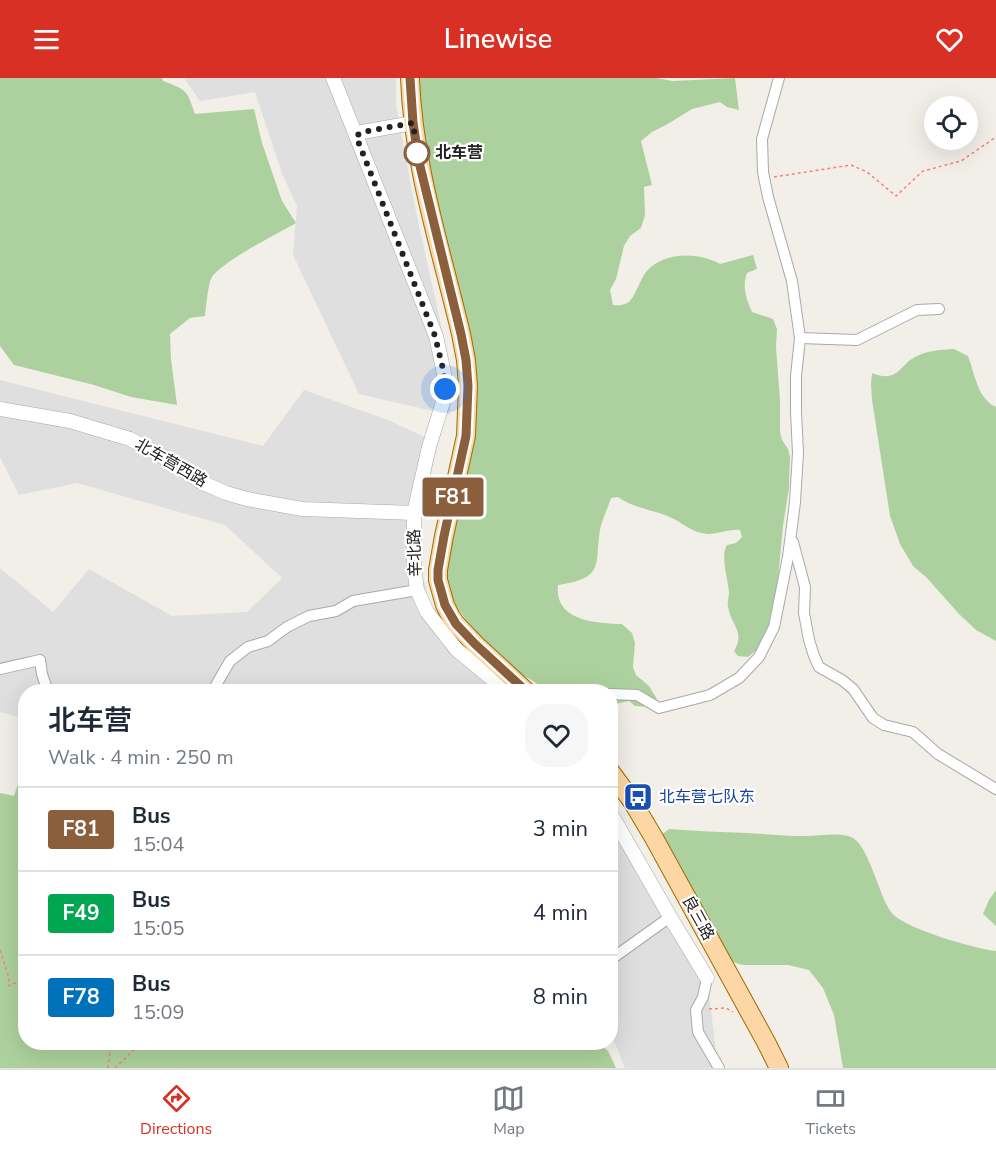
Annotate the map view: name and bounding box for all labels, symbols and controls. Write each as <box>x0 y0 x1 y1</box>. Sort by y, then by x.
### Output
text: Linewise <box>444 21 552 58</box>
icon: menu <box>30 23 63 56</box>
icon: heart <box>933 23 966 56</box>
map controls <box>924 96 978 150</box>
button: locate <box>924 96 978 150</box>
marker: 北车营 <box>404 140 430 166</box>
place label: 北车营 <box>435 142 483 164</box>
your location <box>430 374 460 404</box>
street label: 北车营西路 <box>131 433 211 493</box>
line badge: F81 <box>418 478 488 516</box>
text: F81 <box>434 483 472 511</box>
street label: 辛北路 <box>403 529 427 577</box>
text: 北车营 <box>48 702 132 740</box>
button: heart <box>525 704 588 767</box>
text: Walk · 4 min · 250 m <box>48 744 234 771</box>
bus stop icon: 北车营七队东 <box>622 781 654 813</box>
place label: 北车营七队东 <box>659 786 755 808</box>
text: Bus <box>132 801 171 831</box>
text: 3 min <box>533 814 588 844</box>
text: F81 <box>62 815 100 843</box>
text: 15:04 <box>132 831 185 858</box>
text: Bus <box>132 885 171 915</box>
street label: 良三路 <box>677 892 719 944</box>
text: 4 min <box>533 898 588 928</box>
text: F49 <box>62 899 100 927</box>
text: 15:05 <box>132 915 185 942</box>
text: Bus <box>132 969 171 999</box>
text: 8 min <box>533 982 588 1012</box>
text: F78 <box>62 983 100 1011</box>
text: 15:09 <box>132 999 185 1026</box>
tab: Directions <box>140 1082 212 1140</box>
tab: Map <box>492 1082 525 1140</box>
tab: Tickets <box>806 1082 856 1140</box>

